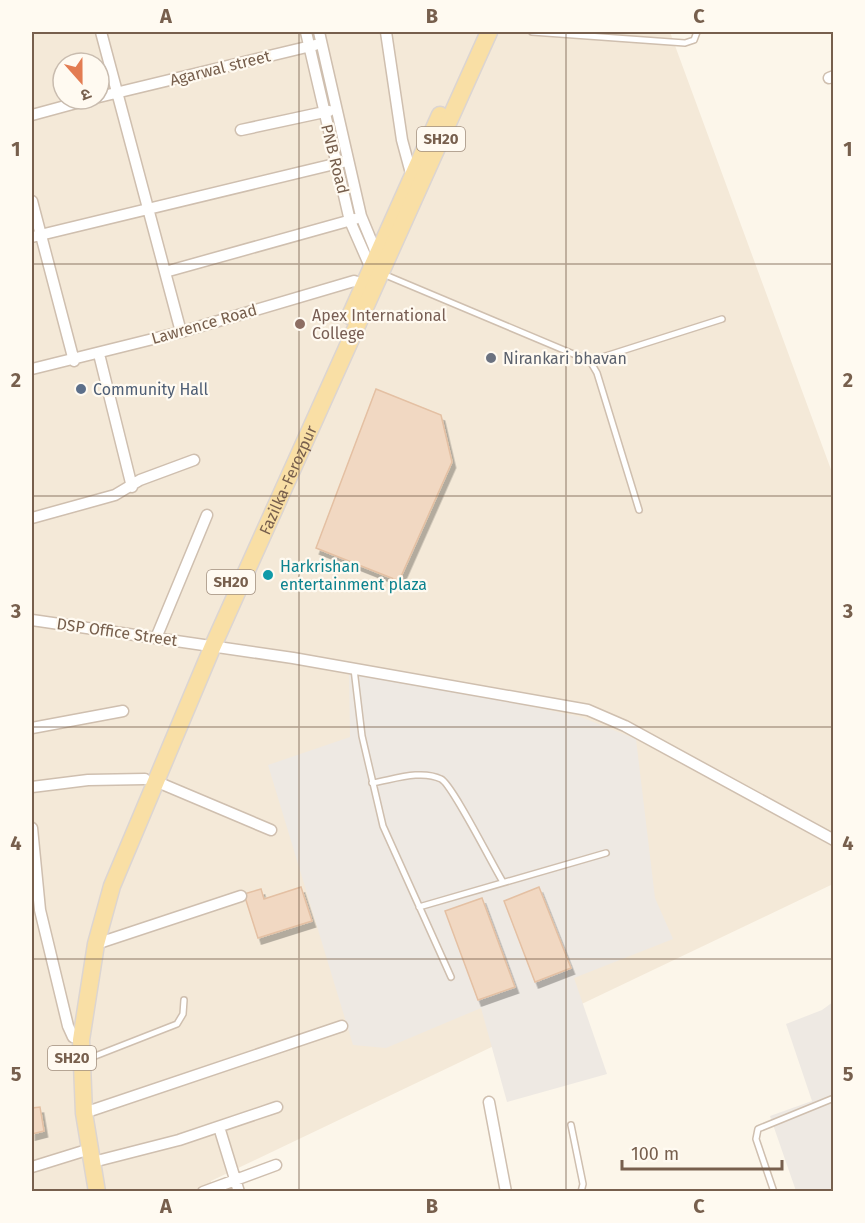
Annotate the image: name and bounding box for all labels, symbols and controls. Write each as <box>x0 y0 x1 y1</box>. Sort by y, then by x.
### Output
text: A <box>159 4 173 28</box>
text: B <box>426 4 438 28</box>
text: C <box>693 4 705 28</box>
street label: Agarwal street <box>168 46 272 90</box>
north arrow <box>51 51 111 111</box>
text: उ <box>78 84 94 105</box>
street label: PNB Road <box>317 122 353 196</box>
road number: SH20 <box>417 127 465 151</box>
text: 1 <box>11 137 21 161</box>
text: 1 <box>843 137 853 161</box>
street label: Lawrence Road <box>149 300 259 348</box>
place label: Apex International College <box>312 306 446 343</box>
marker: Apex International College <box>293 317 307 331</box>
place label: Nirankari bhavan <box>503 349 627 368</box>
marker: Nirankari bhavan <box>484 351 498 365</box>
text: 2 <box>11 368 21 392</box>
text: 2 <box>843 368 853 392</box>
place label: Community Hall <box>93 380 209 399</box>
marker: Community Hall <box>74 382 88 396</box>
street label: Fazilka-Ferozpur <box>255 421 321 537</box>
place label: Harkrishan entertainment plaza <box>280 557 427 594</box>
marker: Harkrishan entertainment plaza <box>261 568 275 582</box>
road number: SH20 <box>207 570 255 594</box>
text: 3 <box>10 599 21 623</box>
text: 3 <box>842 599 853 623</box>
street label: DSP Office Street <box>55 614 179 650</box>
text: 4 <box>10 831 22 855</box>
text: 4 <box>842 831 854 855</box>
road number: SH20 <box>48 1046 96 1070</box>
text: 5 <box>11 1062 22 1086</box>
text: 5 <box>843 1062 854 1086</box>
scale bar <box>622 1133 782 1171</box>
text: 100 m <box>631 1143 679 1165</box>
text: A <box>159 1194 173 1218</box>
text: B <box>426 1194 438 1218</box>
text: C <box>693 1194 705 1218</box>

